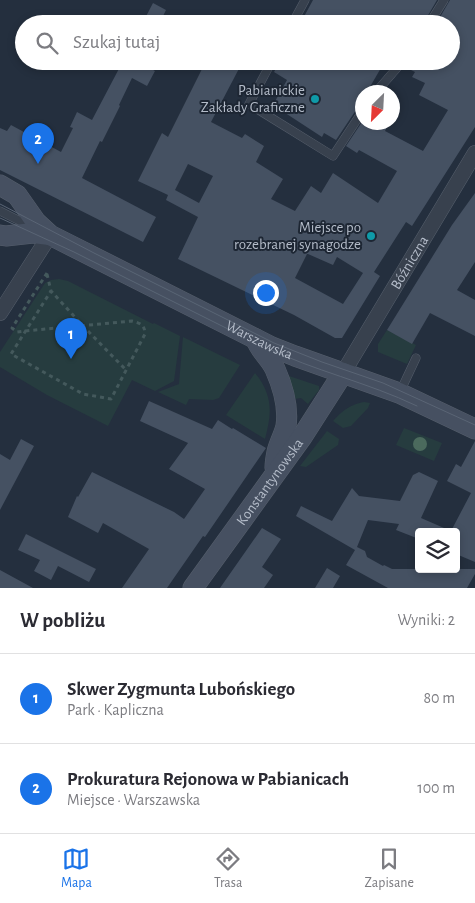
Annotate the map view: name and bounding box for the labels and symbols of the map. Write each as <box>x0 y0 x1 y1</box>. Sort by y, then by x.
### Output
place label: Pabianickie Zakłady Graficzne <box>201 83 305 115</box>
north arrow <box>355 85 400 130</box>
marker: Pabianickie Zakłady Graficzne <box>309 93 321 105</box>
pin: 2 <box>22 123 54 164</box>
place label: Miejsce po rozebranej synagodze <box>234 220 361 252</box>
marker: Miejsce po rozebranej synagodze <box>365 230 377 242</box>
street label: Bóźniczna <box>388 233 432 292</box>
your location <box>253 280 279 306</box>
pin: 1 <box>55 318 87 359</box>
street label: Warszawska <box>223 318 295 362</box>
street label: Konstantynowska <box>234 436 306 528</box>

